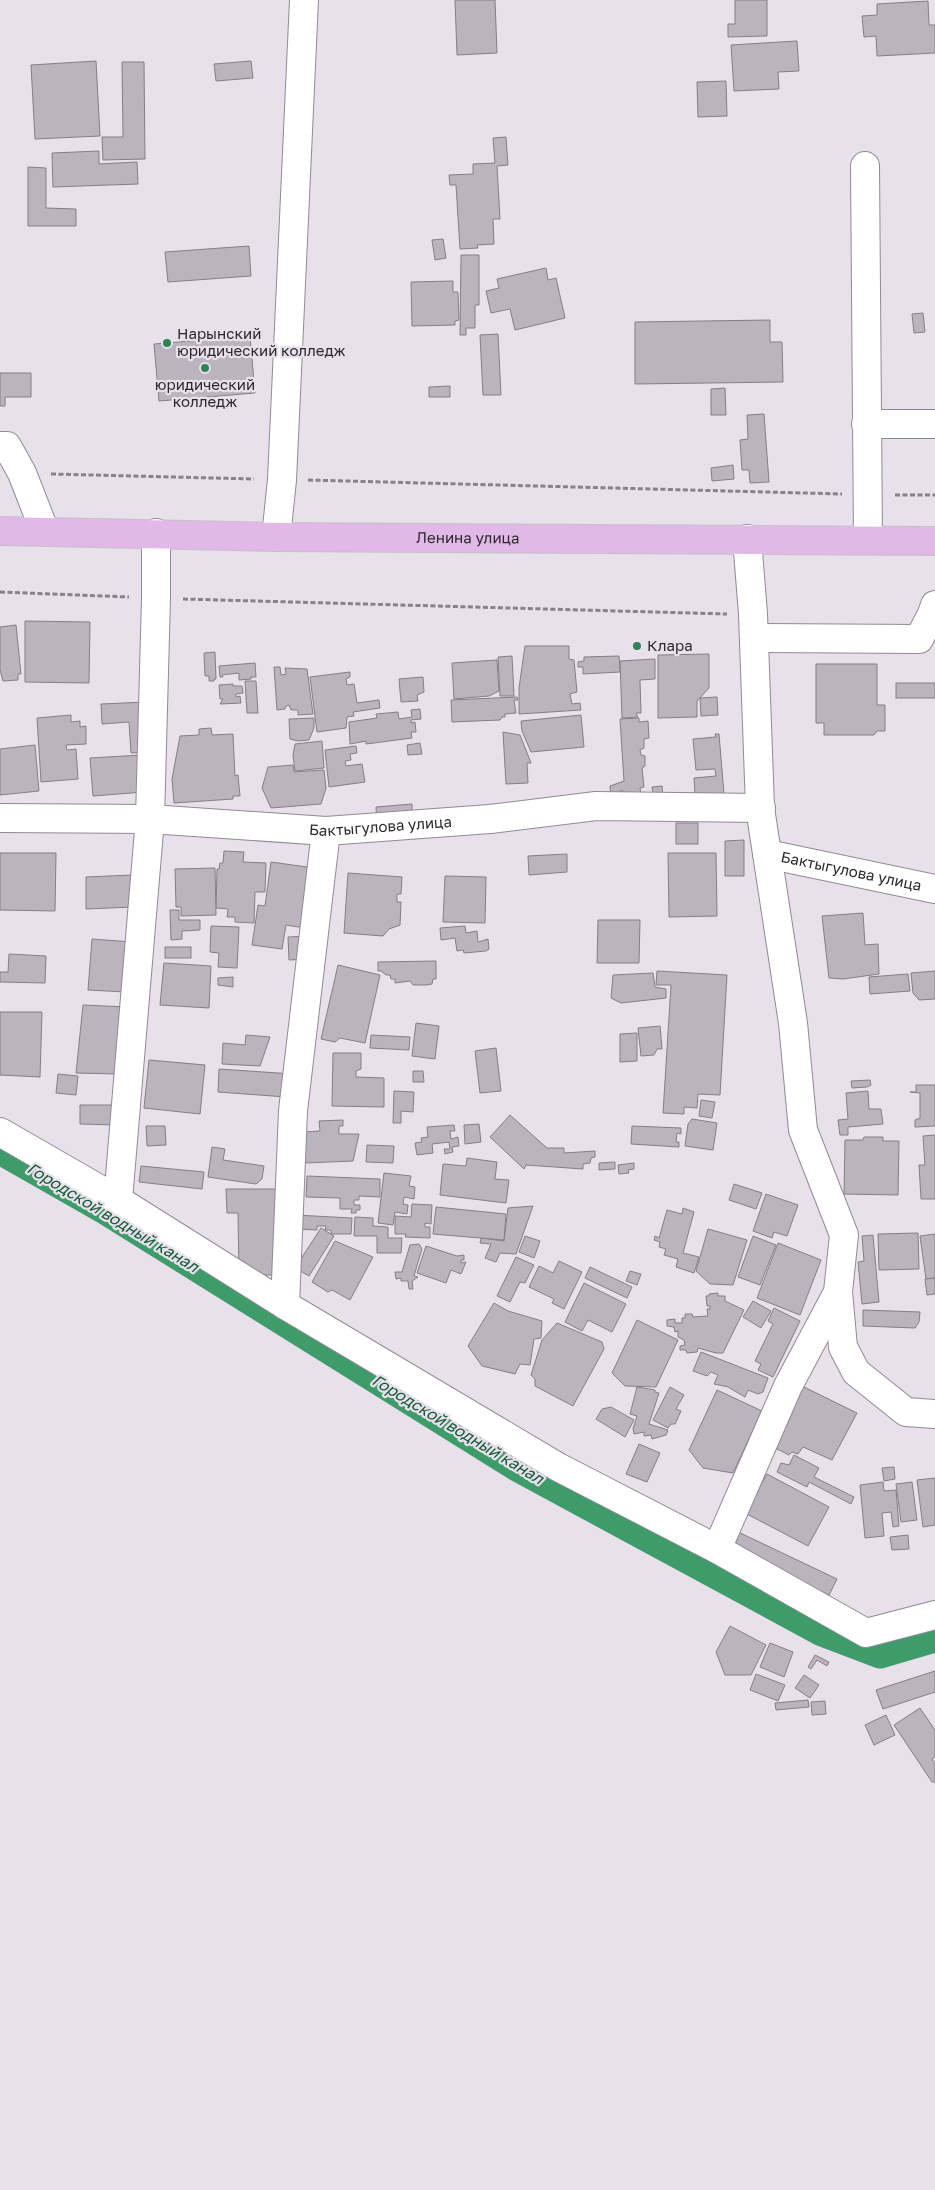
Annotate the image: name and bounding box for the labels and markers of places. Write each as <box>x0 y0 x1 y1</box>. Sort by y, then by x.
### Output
place label: Нарынский юридический колледж <box>177 324 346 359</box>
marker: Нарынский юридический колледж <box>161 337 173 349</box>
marker: юридический колледж <box>199 362 211 374</box>
place label: юридический колледж <box>155 375 255 410</box>
place label: Клара <box>647 636 693 654</box>
marker: Клара <box>631 640 643 652</box>

